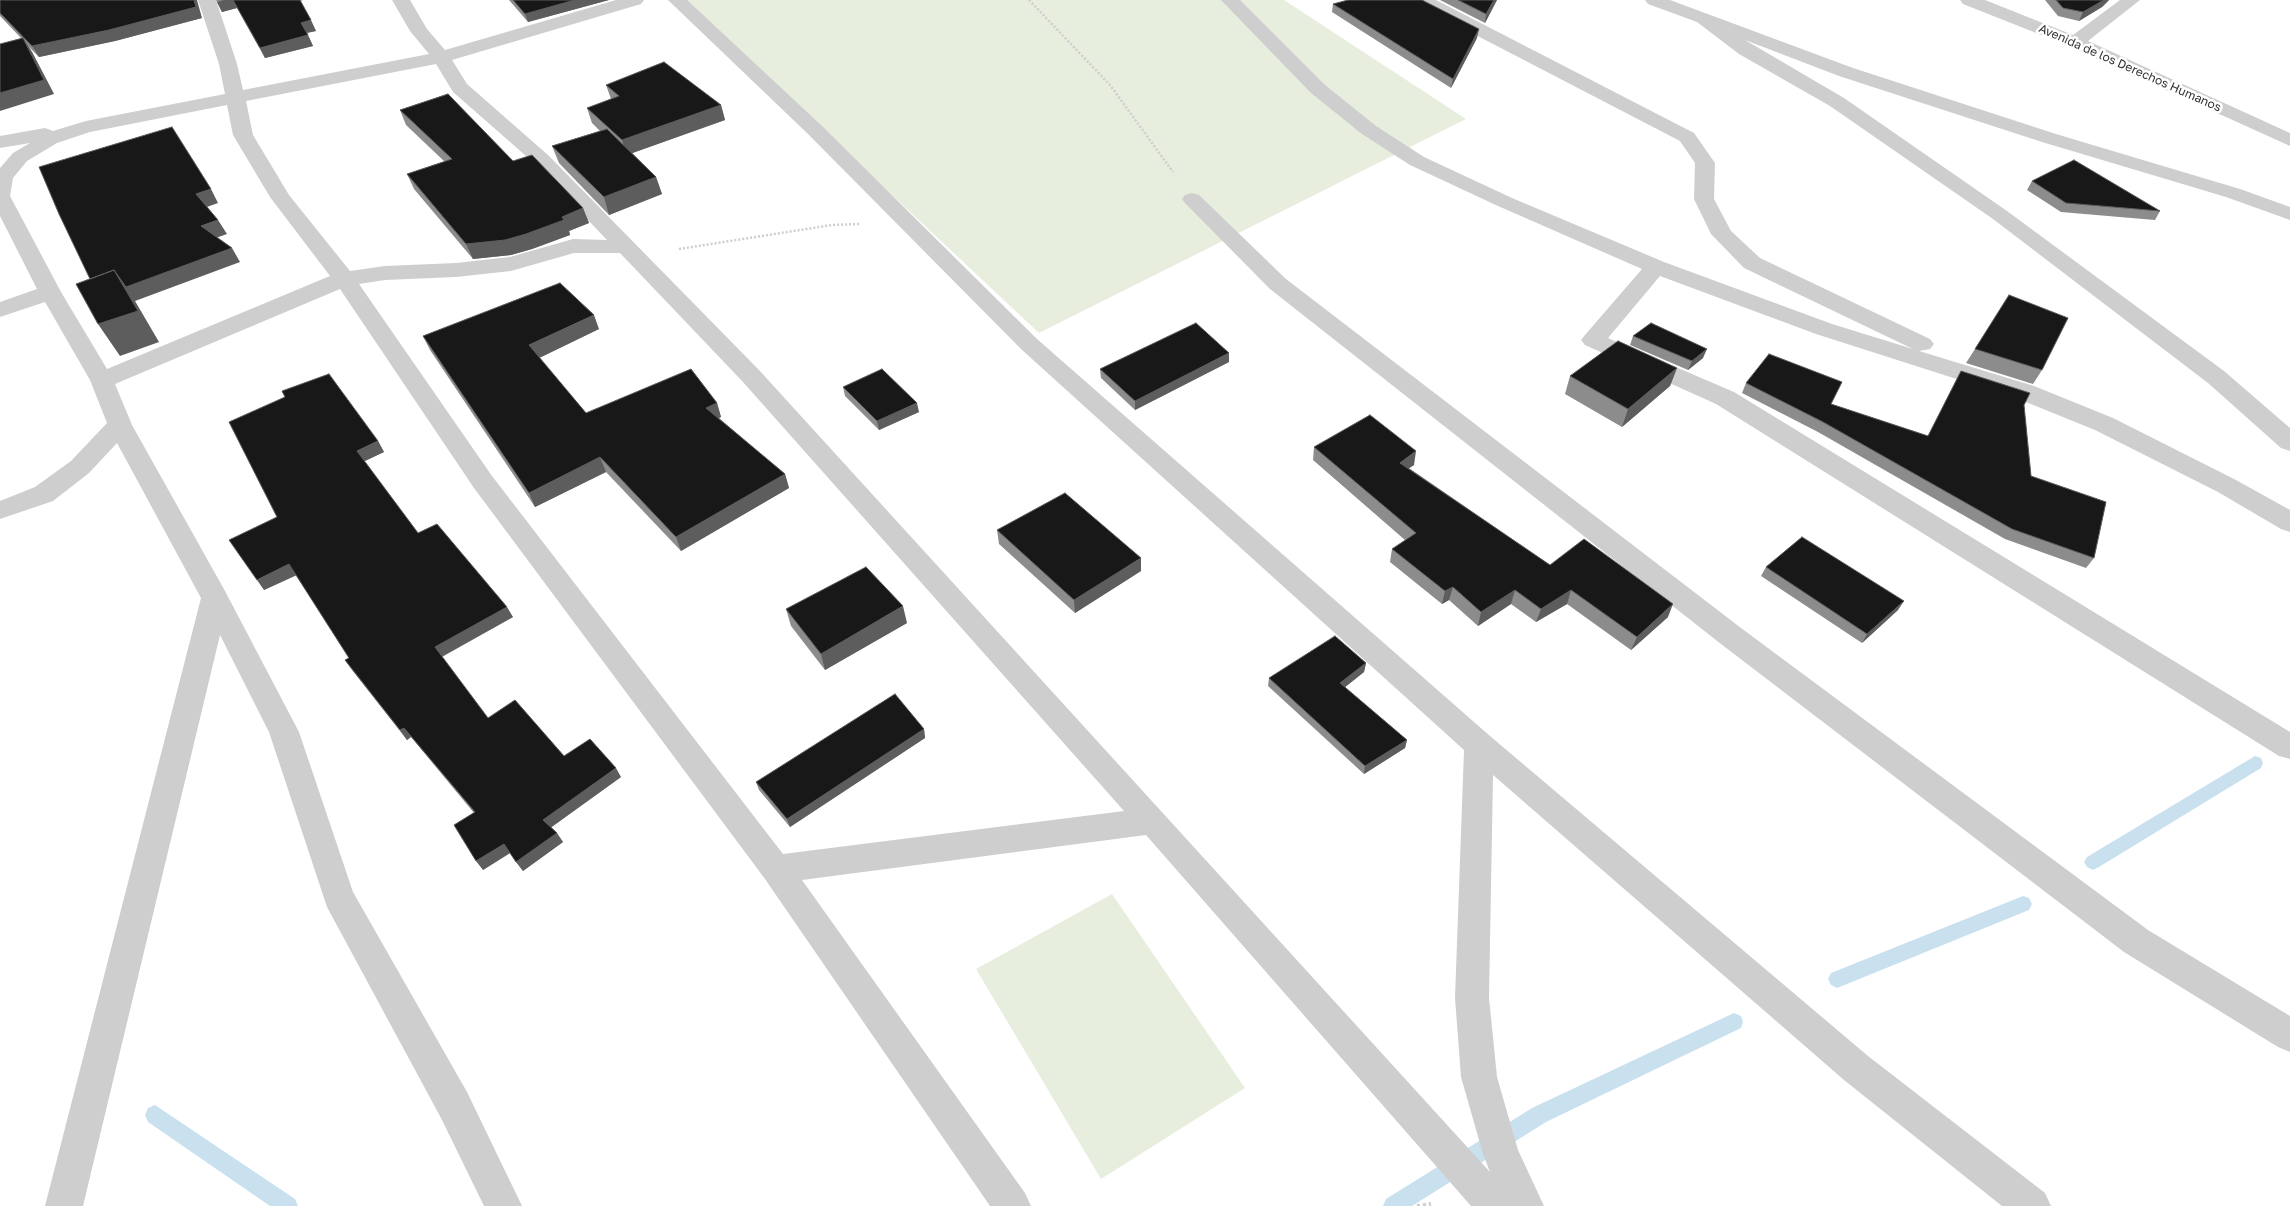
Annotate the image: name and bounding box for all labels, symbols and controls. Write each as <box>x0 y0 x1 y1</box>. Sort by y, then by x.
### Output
street label: Avenida de los Derechos Humanos <box>2037 21 2223 115</box>

